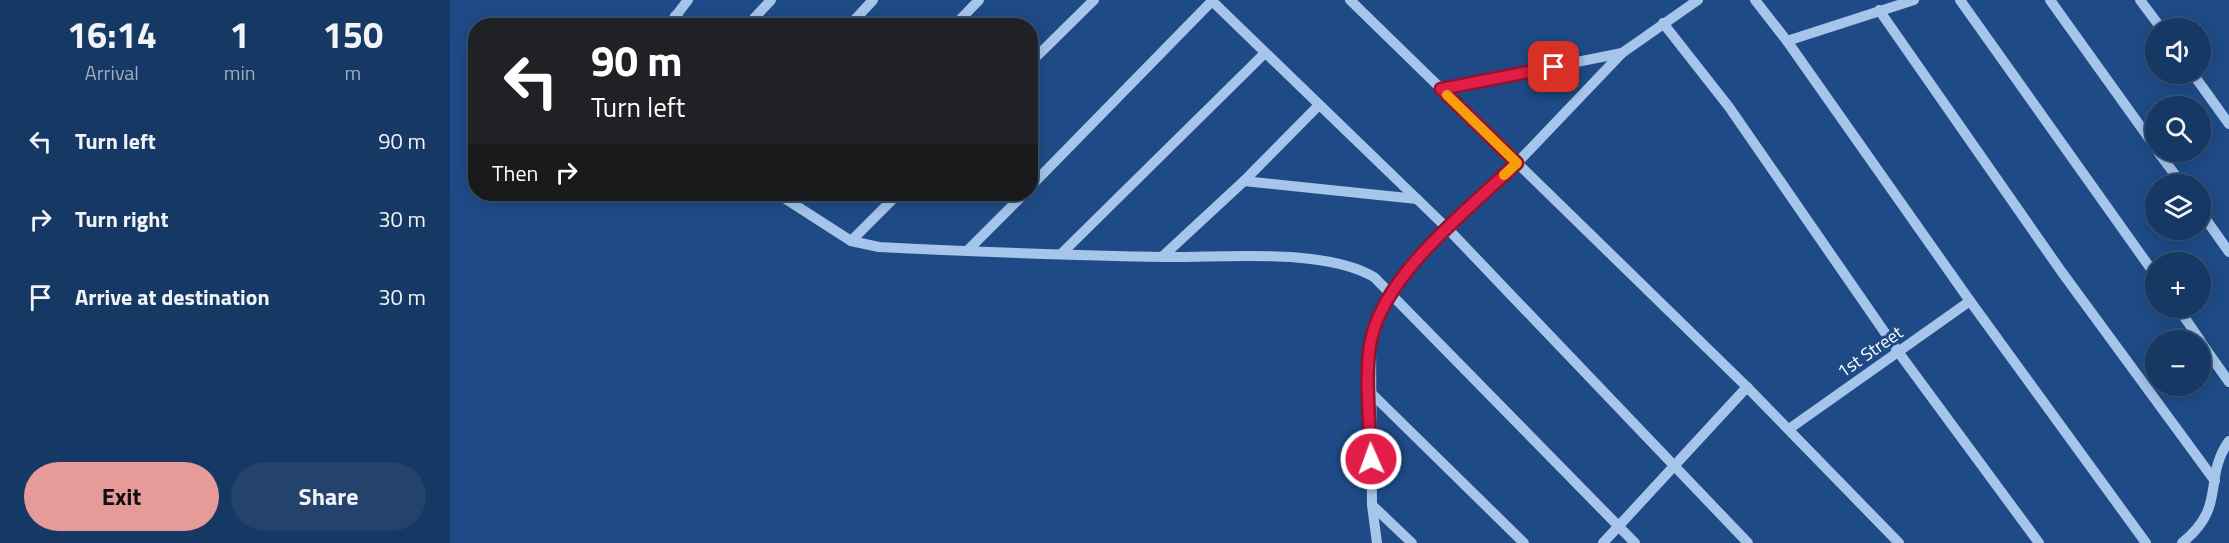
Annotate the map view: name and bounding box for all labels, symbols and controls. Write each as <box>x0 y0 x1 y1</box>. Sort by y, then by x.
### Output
text: 16:14 <box>67 7 157 62</box>
text: 1 <box>230 7 250 62</box>
text: 150 <box>323 7 383 62</box>
map controls <box>2145 18 2211 396</box>
button: sound <box>2145 18 2211 84</box>
text: 90 m <box>591 28 683 92</box>
pin <box>1528 41 1579 92</box>
icon: left <box>492 42 570 120</box>
icon: arrive <box>1537 50 1570 83</box>
text: Arrival <box>85 57 139 88</box>
text: min <box>224 57 256 88</box>
text: m <box>344 57 361 88</box>
text: Turn left <box>591 86 685 127</box>
button: search <box>2145 96 2211 162</box>
text: Turn left <box>75 124 156 158</box>
text: 90 m <box>378 124 426 158</box>
icon: left <box>24 125 57 158</box>
text: Then <box>492 156 538 190</box>
icon: right <box>550 156 583 189</box>
button: layers <box>2145 174 2211 240</box>
text: Turn right <box>75 202 169 236</box>
text: 30 m <box>378 202 426 236</box>
icon: right <box>24 203 57 236</box>
button: + <box>2145 252 2211 318</box>
text: Arrive at destination <box>75 280 270 314</box>
text: 30 m <box>378 280 426 314</box>
icon: arrive <box>24 281 57 314</box>
street label: 1st Street <box>1831 319 1909 384</box>
button: − <box>2145 330 2211 396</box>
position arrow <box>1339 427 1403 491</box>
button: Exit <box>24 462 219 531</box>
button: Share <box>231 462 426 531</box>

